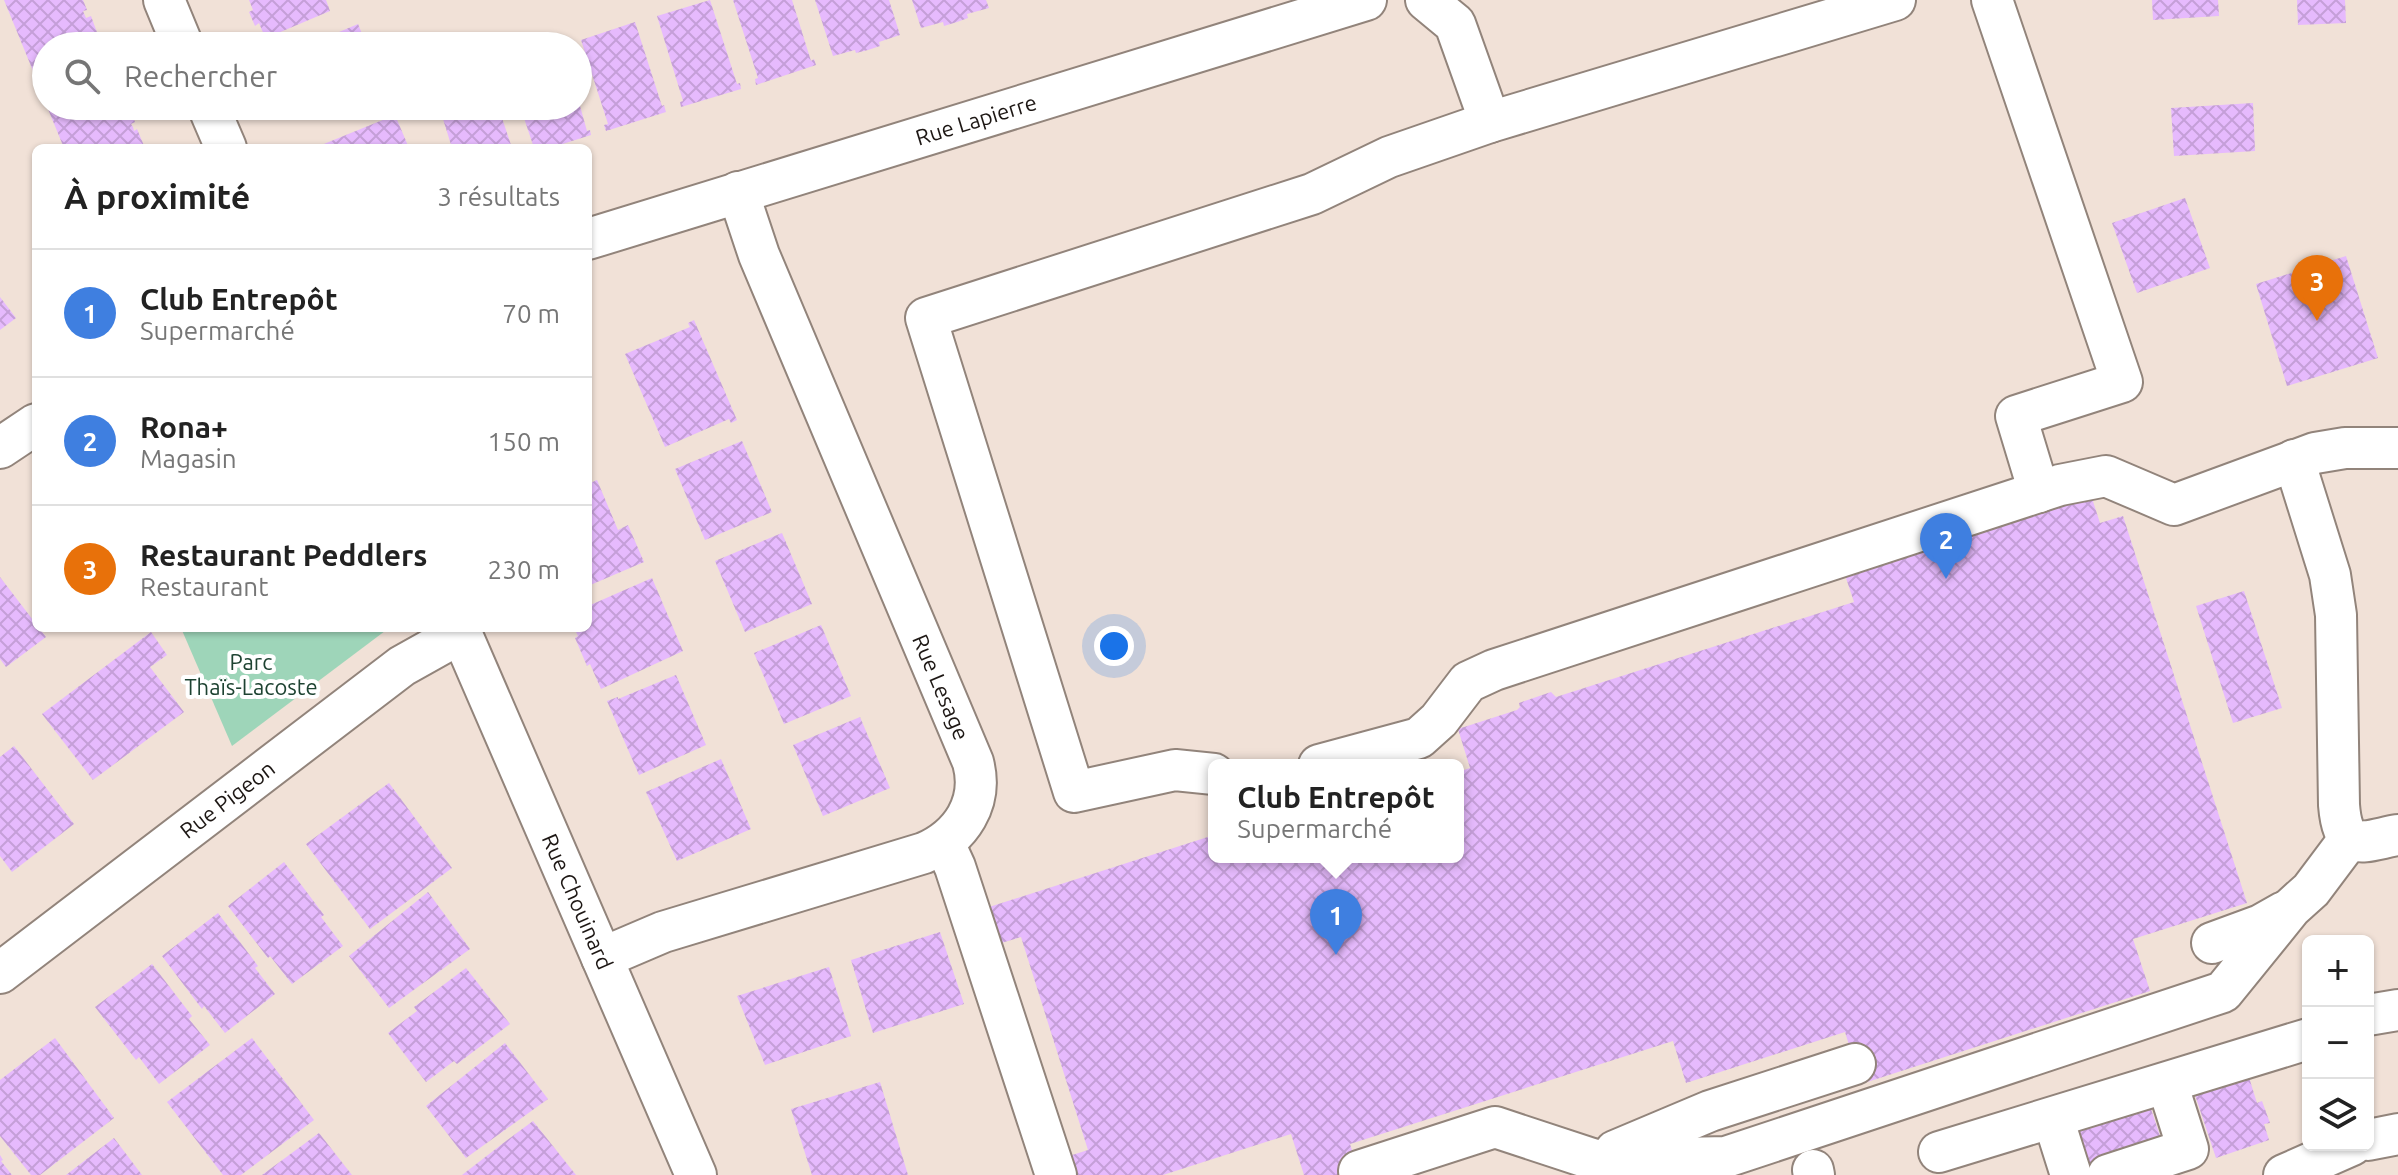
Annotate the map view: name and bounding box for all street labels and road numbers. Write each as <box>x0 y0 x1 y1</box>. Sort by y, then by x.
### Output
street label: Rue Lapierre <box>912 89 1039 150</box>
street label: Rue Lesage <box>908 630 975 743</box>
street label: Rue Pigeon <box>175 755 279 843</box>
street label: Rue Chouinard <box>538 830 618 973</box>

